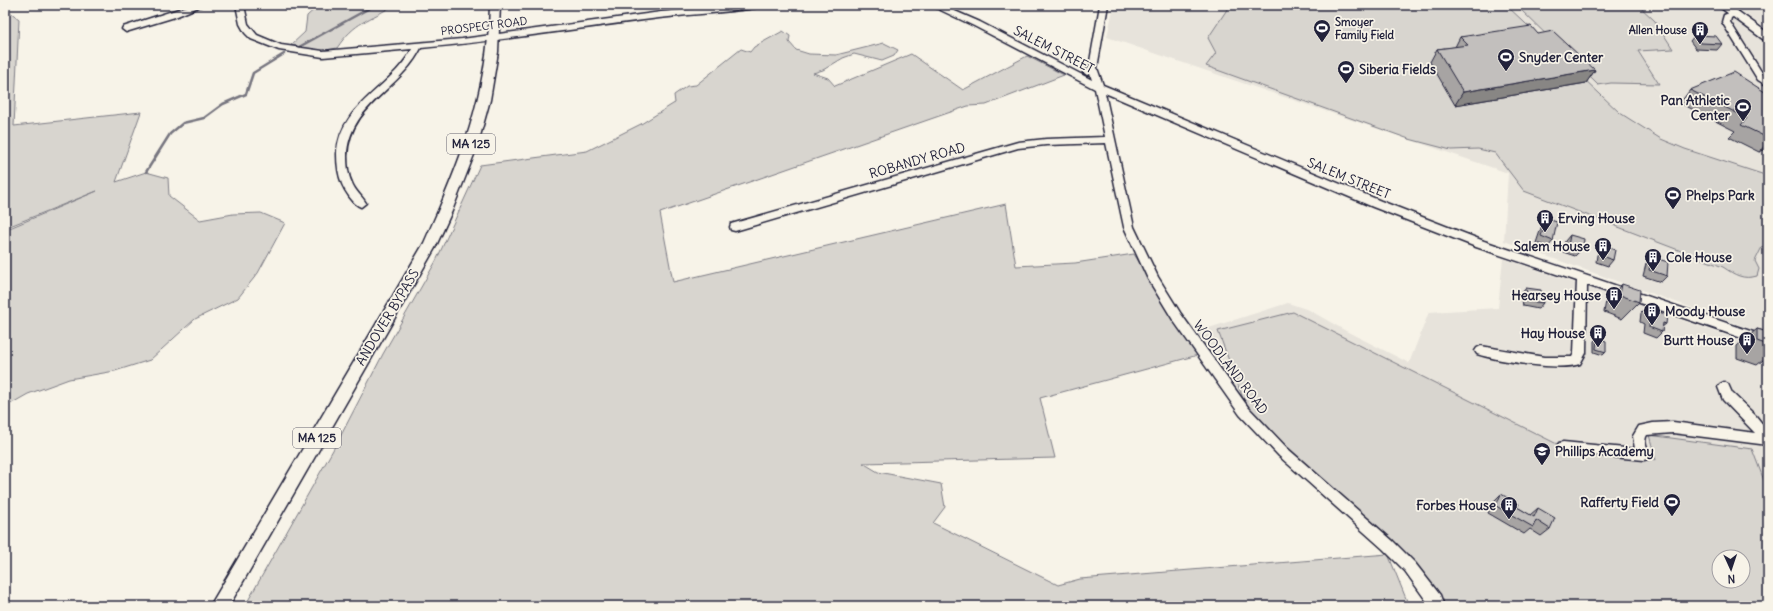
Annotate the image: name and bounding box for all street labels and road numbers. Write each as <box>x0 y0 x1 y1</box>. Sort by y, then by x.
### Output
street label: PROSPECT ROAD <box>440 14 528 38</box>
street label: SALEM STREET <box>1011 22 1097 77</box>
road number: MA 125 <box>447 134 495 154</box>
street label: ROBANDY ROAD <box>867 139 967 182</box>
street label: SALEM STREET <box>1305 154 1393 203</box>
street label: ANDOVER BYPASS <box>352 266 423 369</box>
street label: WOODLAND ROAD <box>1190 317 1272 418</box>
road number: MA 125 <box>293 428 341 448</box>

